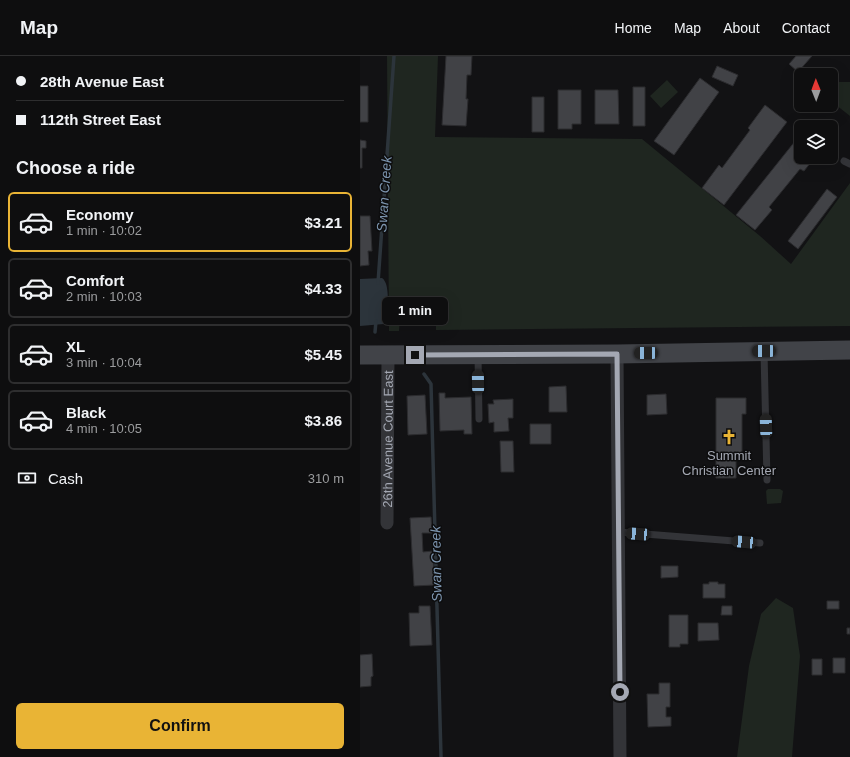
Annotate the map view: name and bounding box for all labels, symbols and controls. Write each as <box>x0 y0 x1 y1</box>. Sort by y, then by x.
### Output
text: Map <box>20 17 58 38</box>
text: Home <box>615 20 652 36</box>
text: Map <box>674 20 701 36</box>
text: About <box>723 20 760 36</box>
text: Contact <box>782 20 830 36</box>
north arrow <box>794 68 838 112</box>
map controls <box>794 68 838 164</box>
text: 28th Avenue East <box>40 73 164 90</box>
text: 112th Street East <box>40 111 161 128</box>
button: layers <box>794 120 838 164</box>
water label: Swan Creek <box>373 154 395 233</box>
text: Choose a ride <box>16 158 135 178</box>
icon: car <box>18 204 54 240</box>
text: Economy <box>66 206 134 223</box>
text: $3.21 <box>304 214 342 231</box>
text: 1 min · 10:02 <box>66 223 142 238</box>
icon: car <box>18 270 54 306</box>
text: Comfort <box>66 272 124 289</box>
text: $4.33 <box>304 280 342 297</box>
text: 2 min · 10:03 <box>66 289 142 304</box>
callout: 1 min <box>382 297 448 325</box>
text: 1 min <box>398 303 432 318</box>
icon: car <box>18 336 54 372</box>
text: XL <box>66 338 85 355</box>
car <box>752 345 776 357</box>
text: $5.45 <box>304 346 342 363</box>
route end <box>406 346 424 364</box>
car <box>634 347 658 359</box>
text: 3 min · 10:04 <box>66 355 142 370</box>
street label: 26th Avenue Court East <box>380 370 396 508</box>
car <box>472 370 484 394</box>
icon: car <box>18 402 54 438</box>
text: Black <box>66 404 106 421</box>
text: $3.86 <box>304 412 342 429</box>
car <box>760 414 772 438</box>
text: 4 min · 10:05 <box>66 421 142 436</box>
church icon: Summit Christian Center <box>720 428 738 446</box>
place label: Summit Christian Center <box>682 448 777 478</box>
icon: cash <box>16 467 38 489</box>
text: Cash <box>48 470 83 487</box>
text: 310 m <box>308 471 344 486</box>
water label: Swan Creek <box>427 525 445 602</box>
car <box>626 527 650 541</box>
car <box>732 535 756 549</box>
route start <box>611 683 629 701</box>
button: Confirm <box>16 703 344 749</box>

